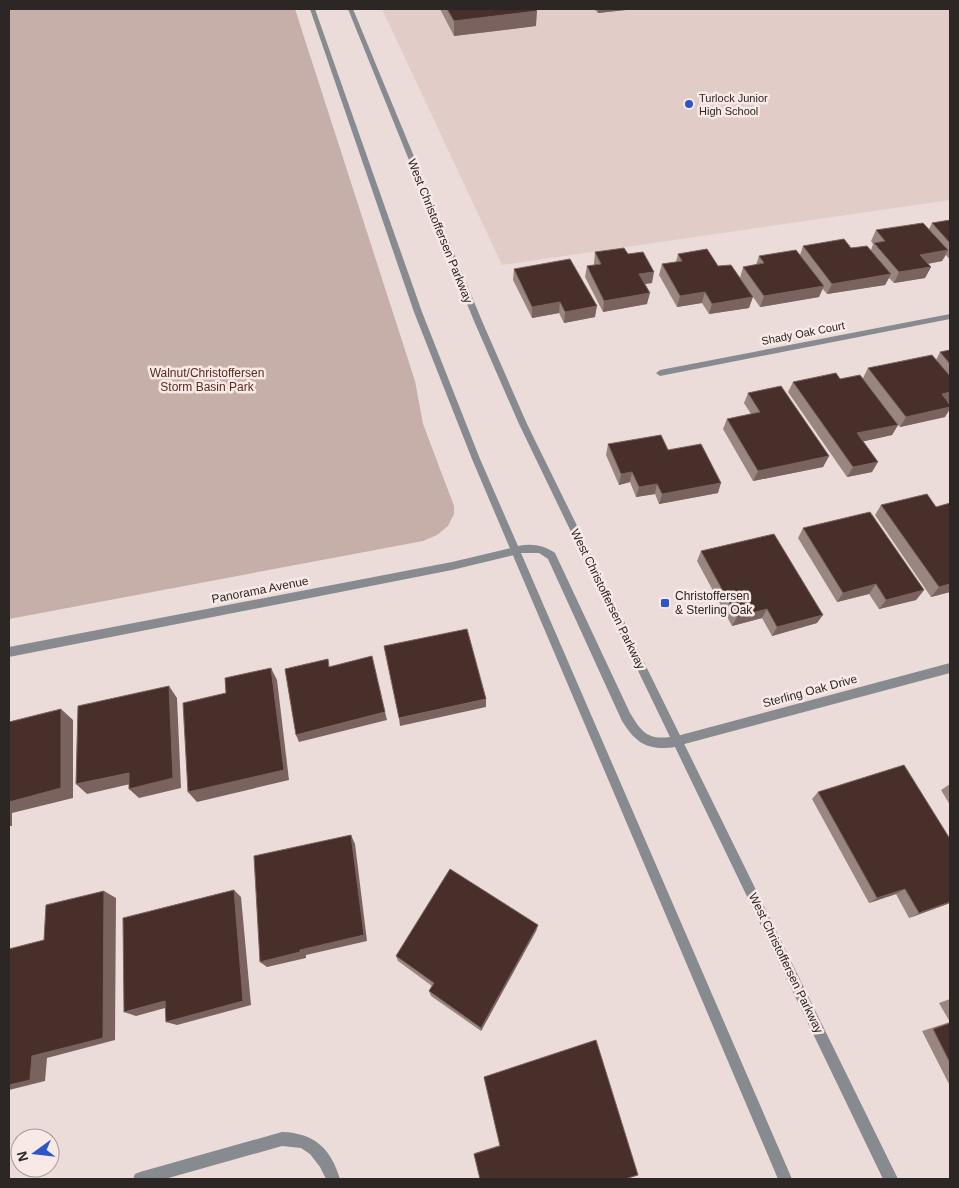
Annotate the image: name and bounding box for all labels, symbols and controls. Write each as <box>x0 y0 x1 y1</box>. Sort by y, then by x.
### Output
place label: Turlock Junior High School <box>699 92 768 117</box>
marker: Turlock Junior High School <box>683 98 695 110</box>
street label: West Christoffersen Parkway <box>405 157 475 305</box>
street label: Shady Oak Court <box>760 319 846 347</box>
park label: Walnut/Christoffersen Storm Basin Park <box>150 366 264 394</box>
street label: West Christoffersen Parkway <box>568 527 648 671</box>
street label: Panorama Avenue <box>210 574 310 606</box>
place label: Christoffersen & Sterling Oak <box>675 589 753 617</box>
marker: Christoffersen & Sterling Oak <box>659 597 671 609</box>
street label: Sterling Oak Drive <box>761 672 859 710</box>
street label: West Christoffersen Parkway <box>746 891 826 1035</box>
north arrow <box>10 1128 60 1178</box>
text: N <box>13 1149 31 1163</box>

